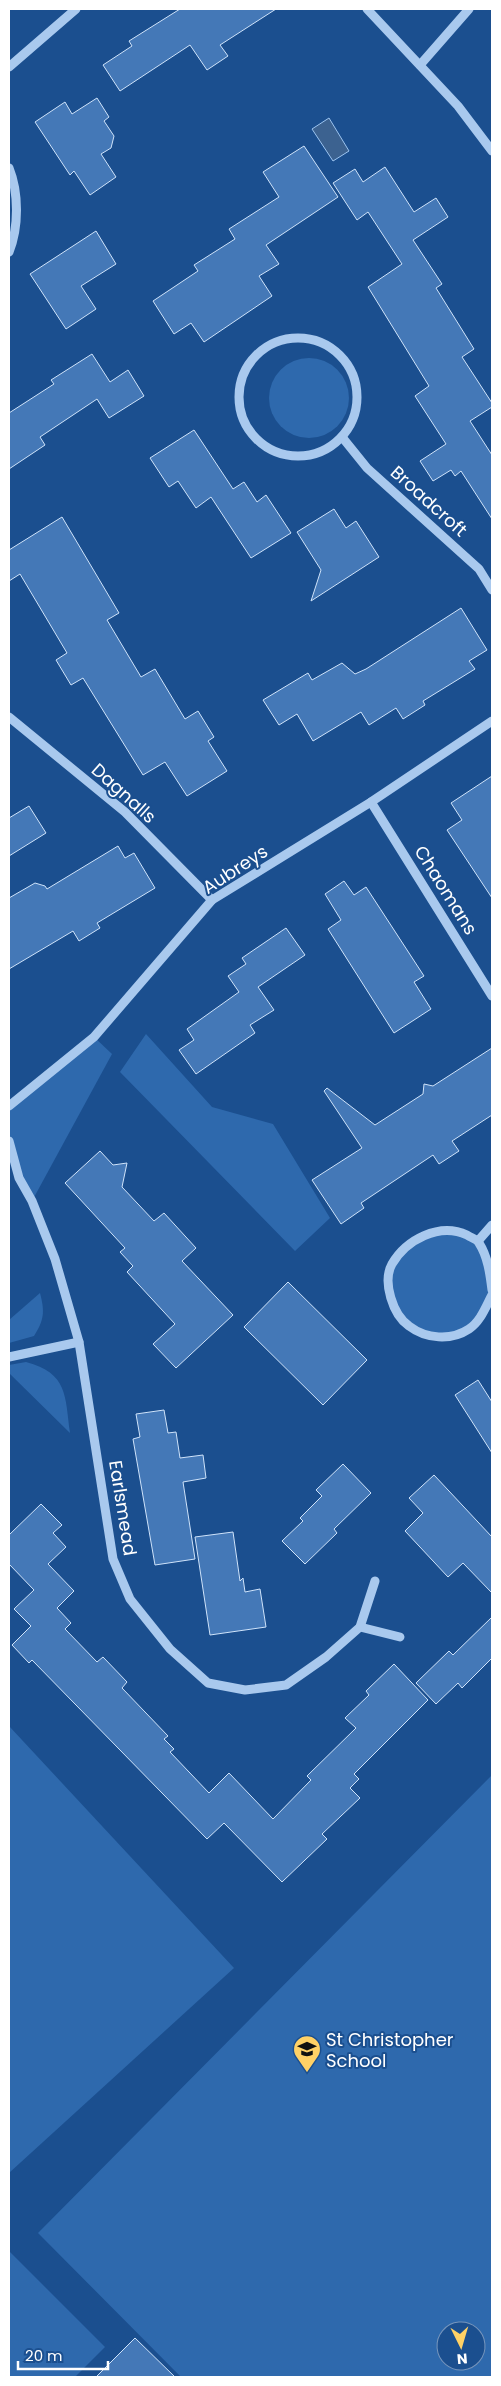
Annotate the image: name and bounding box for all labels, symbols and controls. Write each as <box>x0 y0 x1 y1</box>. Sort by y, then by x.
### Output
street label: Broadcroft <box>385 460 473 542</box>
street label: Dagnalls <box>86 757 162 829</box>
street label: Aubreys <box>197 839 273 899</box>
street label: Chaomans <box>409 841 483 939</box>
street label: Earlsmead <box>103 1459 143 1557</box>
place label: St Christopher School <box>326 2027 454 2073</box>
school or university icon: St Christopher School <box>292 2034 322 2073</box>
north arrow <box>436 2321 486 2371</box>
scale bar <box>18 2338 108 2370</box>
text: 20 m <box>25 2345 63 2366</box>
text: N <box>456 2349 468 2369</box>

